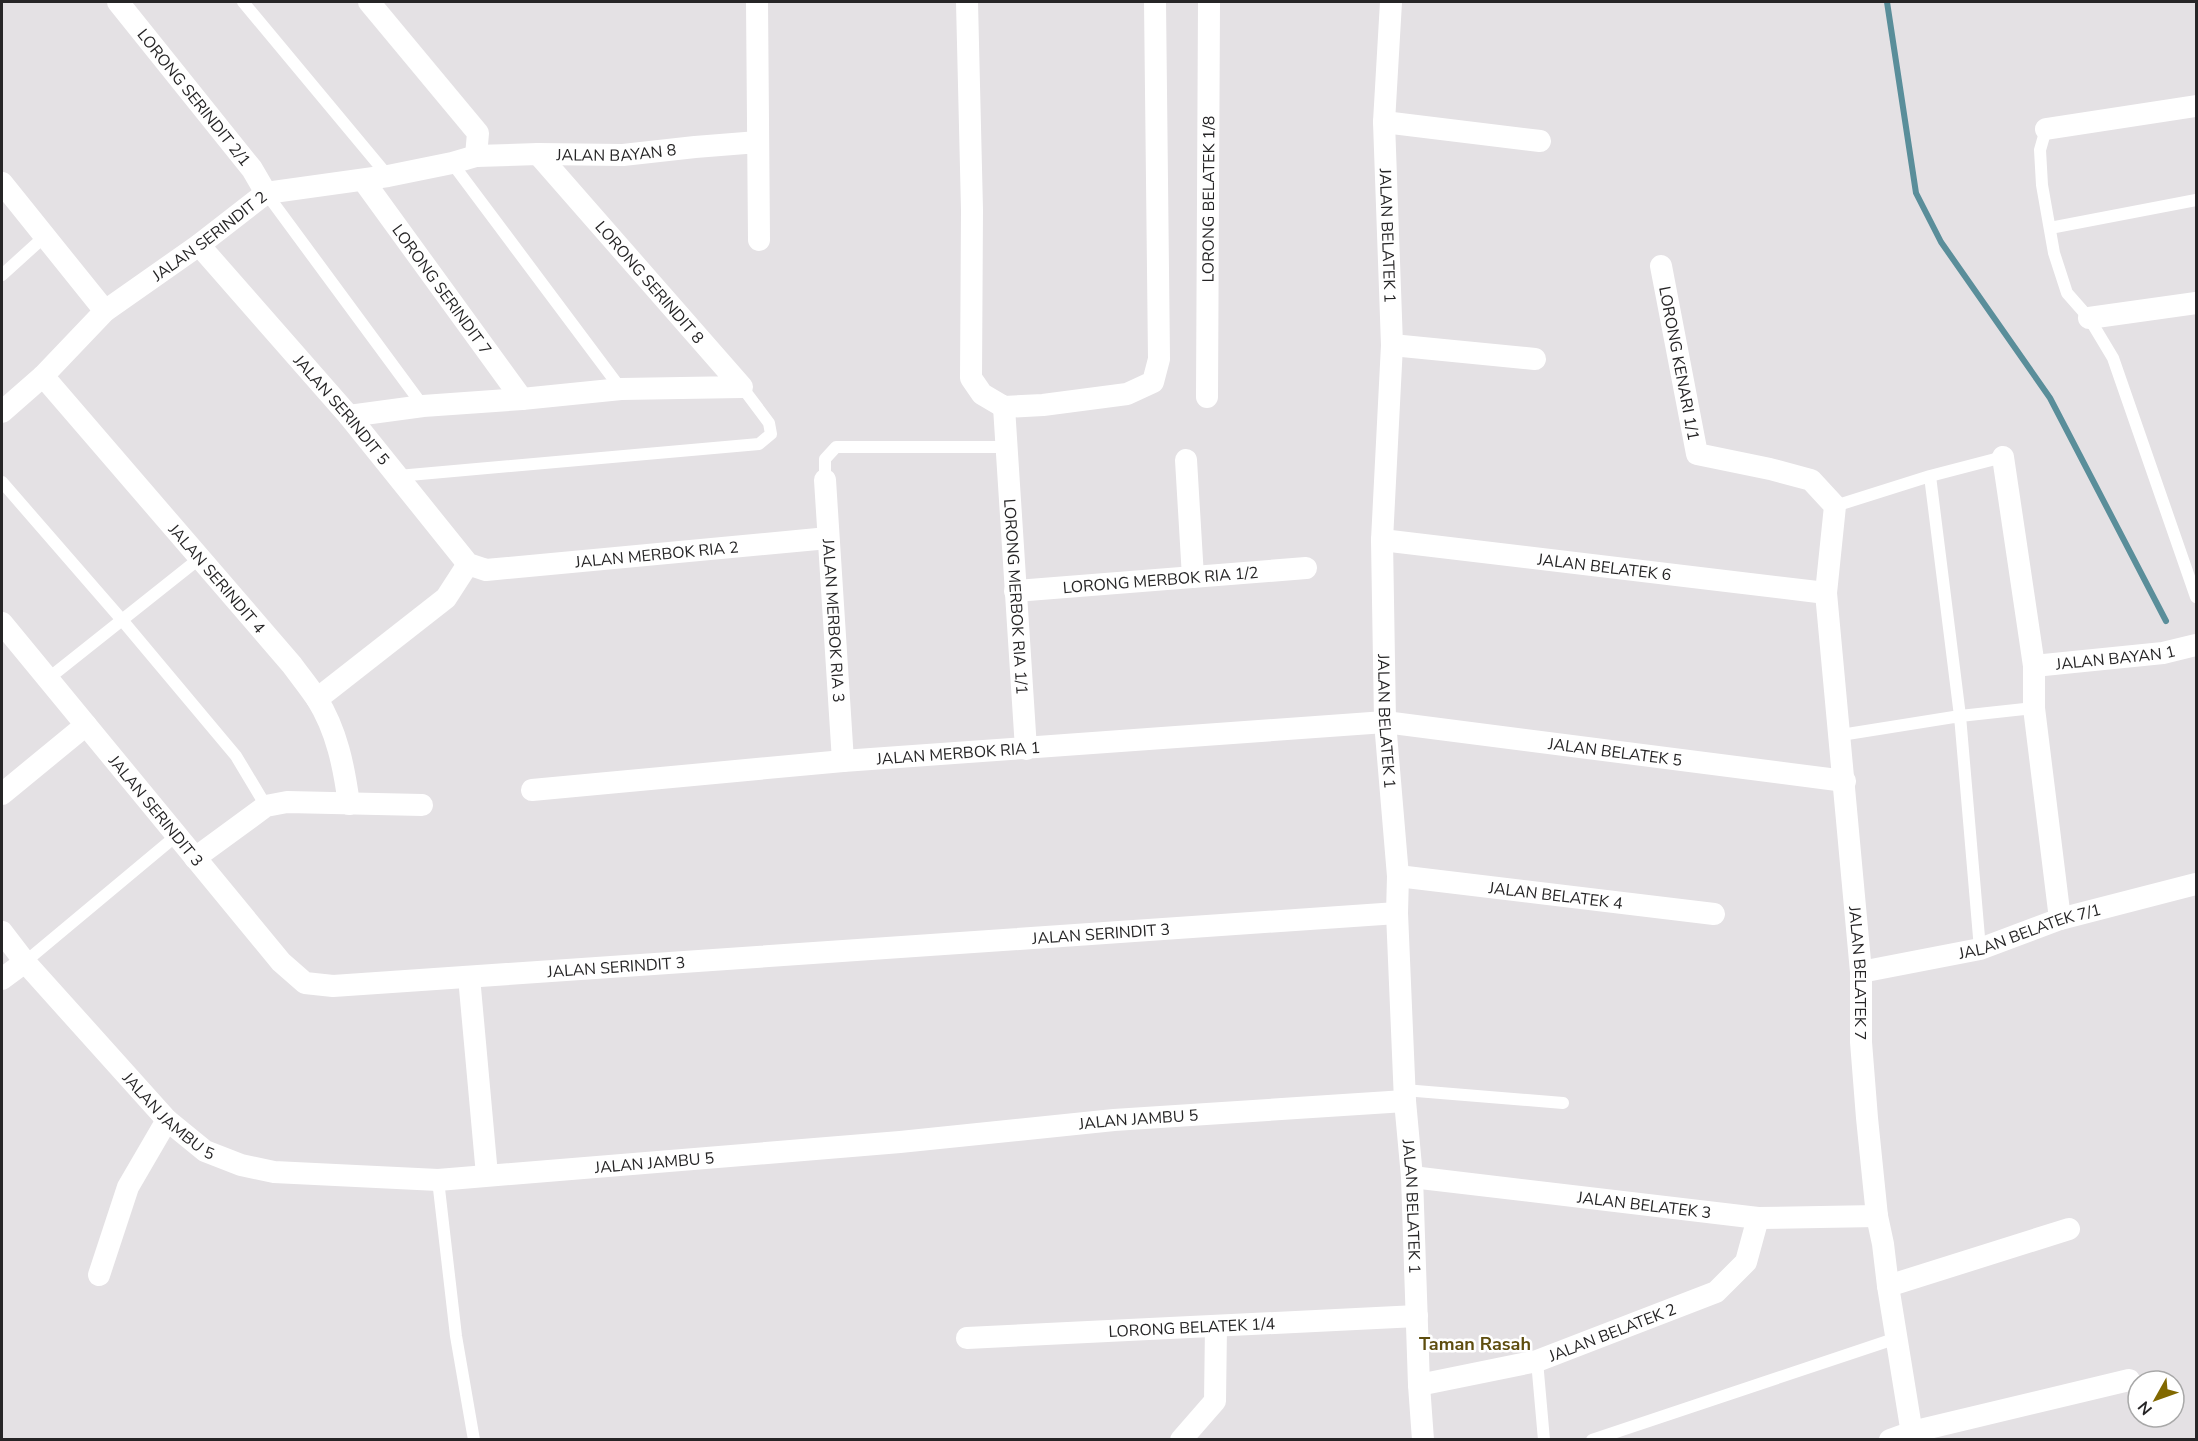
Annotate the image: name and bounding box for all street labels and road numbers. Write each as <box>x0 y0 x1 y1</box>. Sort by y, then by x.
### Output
street label: LORONG SERINDIT 2/1 <box>132 25 255 171</box>
street label: LORONG BELATEK 1/8 <box>1198 116 1220 282</box>
street label: JALAN BAYAN 8 <box>555 139 677 167</box>
street label: JALAN BELATEK 1 <box>1374 167 1400 303</box>
street label: JALAN SERINDIT 2 <box>147 186 272 287</box>
street label: LORONG SERINDIT 8 <box>590 217 709 349</box>
street label: LORONG SERINDIT 7 <box>387 220 496 359</box>
street label: LORONG KENARI 1/1 <box>1653 285 1704 442</box>
street label: JALAN SERINDIT 5 <box>288 350 394 470</box>
street label: LORONG MERBOK RIA 1/1 <box>998 498 1032 695</box>
street label: JALAN SERINDIT 4 <box>162 519 270 639</box>
street label: JALAN MERBOK RIA 2 <box>573 536 740 574</box>
street label: JALAN MERBOK RIA 3 <box>817 537 849 703</box>
street label: JALAN BELATEK 6 <box>1535 549 1672 586</box>
street label: LORONG MERBOK RIA 1/2 <box>1062 562 1259 599</box>
street label: JALAN BAYAN 1 <box>2054 640 2178 676</box>
street label: JALAN BELATEK 1 <box>1372 653 1401 789</box>
street label: JALAN BELATEK 5 <box>1546 733 1683 772</box>
street label: JALAN MERBOK RIA 1 <box>875 737 1041 771</box>
street label: JALAN SERINDIT 3 <box>103 750 208 872</box>
street label: JALAN BELATEK 4 <box>1487 877 1624 915</box>
street label: JALAN BELATEK 7/1 <box>1956 899 2103 965</box>
street label: JALAN BELATEK 7 <box>1843 904 1871 1040</box>
street label: JALAN SERINDIT 3 <box>1031 919 1171 950</box>
street label: JALAN SERINDIT 3 <box>546 952 686 983</box>
street label: JALAN JAMBU 5 <box>117 1067 218 1166</box>
street label: JALAN JAMBU 5 <box>1077 1105 1199 1136</box>
street label: JALAN BELATEK 1 <box>1396 1137 1425 1274</box>
street label: JALAN JAMBU 5 <box>593 1147 715 1179</box>
street label: JALAN BELATEK 3 <box>1575 1187 1712 1224</box>
street label: JALAN BELATEK 2 <box>1545 1298 1679 1368</box>
street label: LORONG BELATEK 1/4 <box>1108 1313 1276 1343</box>

